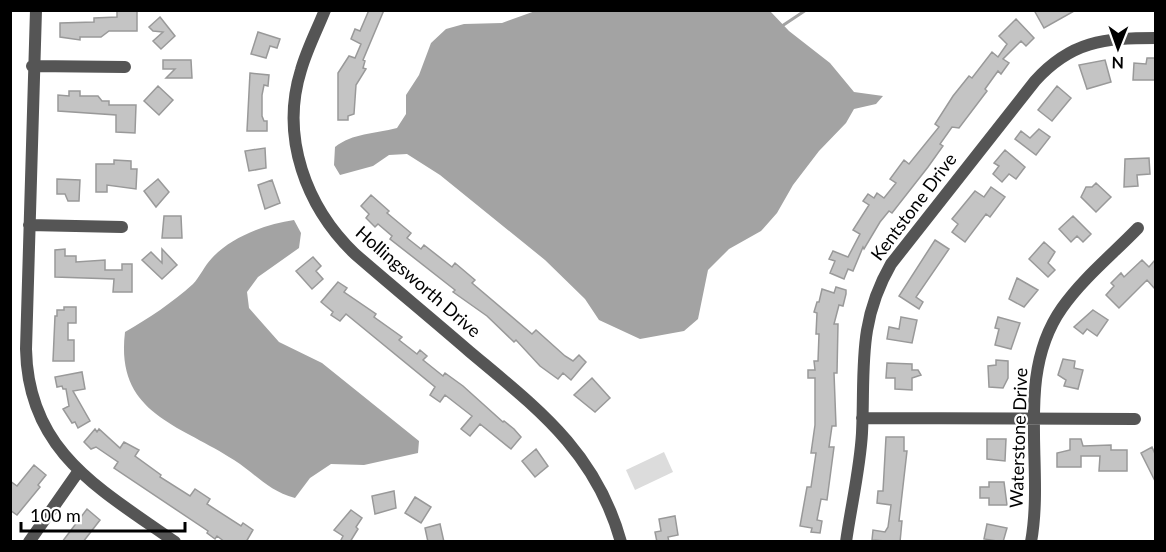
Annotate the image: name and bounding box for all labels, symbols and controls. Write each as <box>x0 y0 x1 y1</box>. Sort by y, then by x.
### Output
north arrow <box>1088 18 1148 78</box>
text: N <box>1111 54 1124 73</box>
street label: Kentstone Drive <box>866 148 961 264</box>
street label: Hollingsworth Drive <box>352 221 486 342</box>
street label: Waterstone Drive <box>1005 367 1031 508</box>
scale bar <box>21 495 184 533</box>
text: 100 m <box>30 504 81 526</box>

